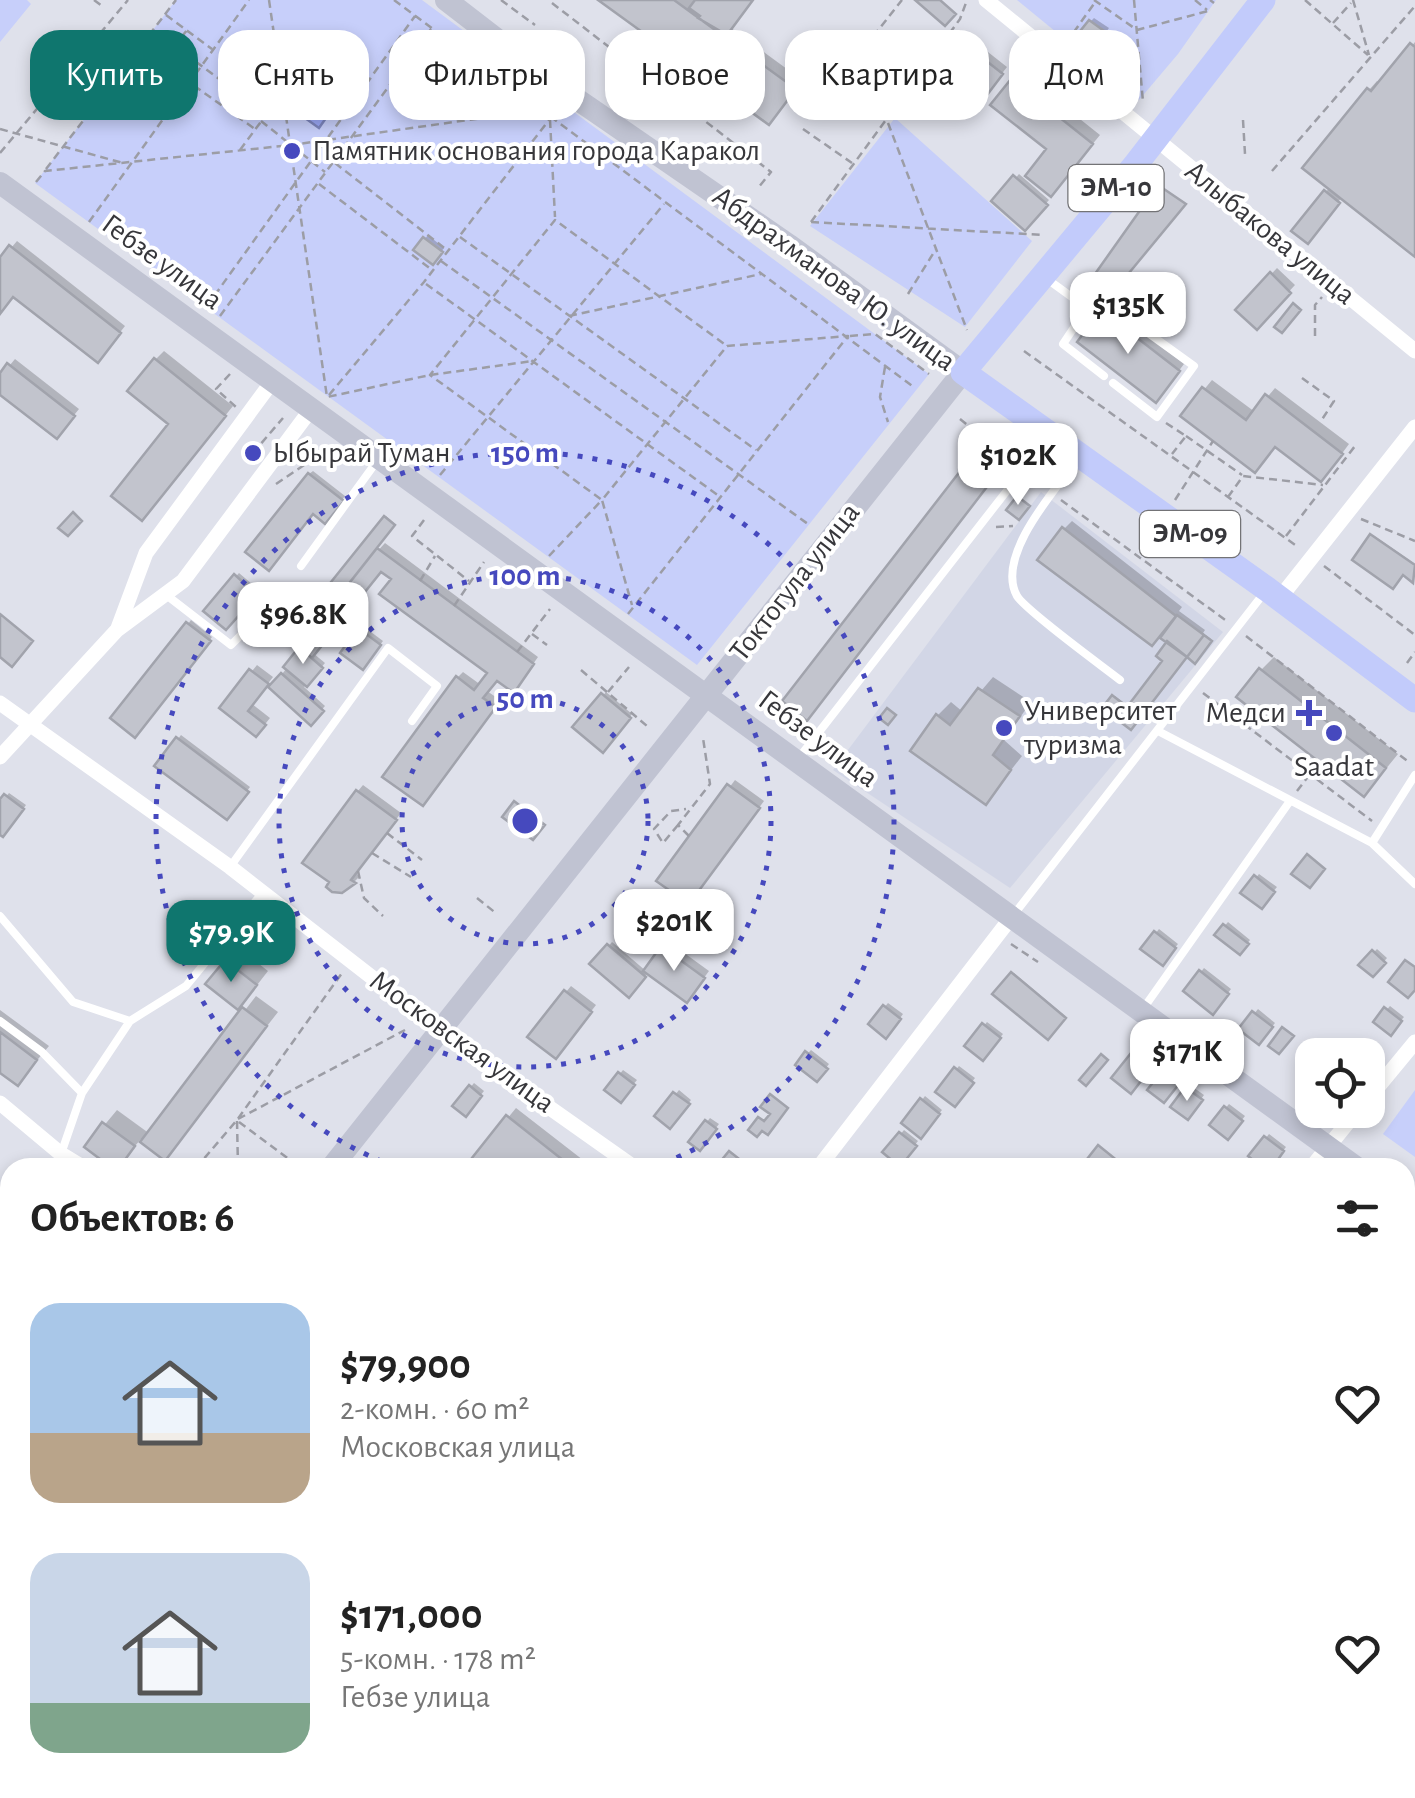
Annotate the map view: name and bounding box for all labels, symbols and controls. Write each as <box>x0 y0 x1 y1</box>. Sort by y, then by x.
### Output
chip: Купить <box>30 30 198 120</box>
chip: Снять <box>218 30 369 120</box>
chip: Фильтры <box>389 30 585 120</box>
chip: Новое <box>605 30 765 120</box>
chip: Квартира <box>785 30 989 120</box>
chip: Дом <box>1009 30 1140 120</box>
place label: Памятник основания города Каракол <box>312 136 760 166</box>
marker: Памятник основания города Каракол <box>281 140 303 162</box>
street label: Алыбакова улица <box>1179 155 1361 311</box>
road number: ЭМ-10 <box>1068 165 1164 211</box>
street label: Абдрахманова Ю. улица <box>707 181 961 377</box>
street label: Гебзе улица <box>96 208 228 316</box>
pin: $135K <box>1058 272 1198 357</box>
text: $135K <box>1092 288 1164 320</box>
pin: $102K <box>948 423 1088 508</box>
place label: Ыбырай Туман <box>273 438 451 468</box>
text: 150 m <box>491 438 559 468</box>
text: $102K <box>980 439 1056 471</box>
marker: Ыбырай Туман <box>242 442 264 464</box>
street label: Токтогула улица <box>724 497 866 667</box>
road number: ЭМ-09 <box>1140 511 1240 557</box>
text: 100 m <box>490 561 560 591</box>
pin: $96.8K <box>222 582 384 667</box>
text: $96.8K <box>259 598 347 630</box>
text: 50 m <box>496 684 554 714</box>
street label: Гебзе улица <box>753 685 883 793</box>
place label: Университет туризма <box>1023 696 1176 760</box>
place label: Медси <box>1205 698 1286 728</box>
marker: Медси <box>1296 700 1322 726</box>
marker: Университет туризма <box>993 717 1015 739</box>
marker: Saadat <box>1323 722 1345 744</box>
place label: Saadat <box>1294 752 1375 782</box>
centre of rings <box>507 803 543 839</box>
pin: $201K <box>604 889 744 974</box>
pin: $79.9K <box>150 900 312 985</box>
text: $201K <box>636 905 712 937</box>
text: $79.9K <box>188 916 274 948</box>
street label: Московская улица <box>364 965 560 1119</box>
pin: $171K <box>1117 1019 1257 1104</box>
text: $171K <box>1152 1035 1222 1067</box>
map controls <box>1295 1038 1385 1128</box>
button: locate <box>1295 1038 1385 1128</box>
icon: filters <box>1330 1191 1385 1246</box>
text: Объектов: 6 <box>30 1197 234 1239</box>
icon: home <box>110 1343 230 1463</box>
text: $79,900 <box>340 1344 471 1386</box>
icon: heart <box>1330 1376 1385 1431</box>
text: 2-комн. · 60 m² <box>340 1393 529 1425</box>
text: Московская улица <box>340 1431 575 1463</box>
icon: home <box>110 1593 230 1713</box>
text: $171,000 <box>340 1594 483 1636</box>
icon: heart <box>1330 1626 1385 1681</box>
text: 5-комн. · 178 m² <box>340 1643 536 1675</box>
text: Гебзе улица <box>340 1681 490 1713</box>

